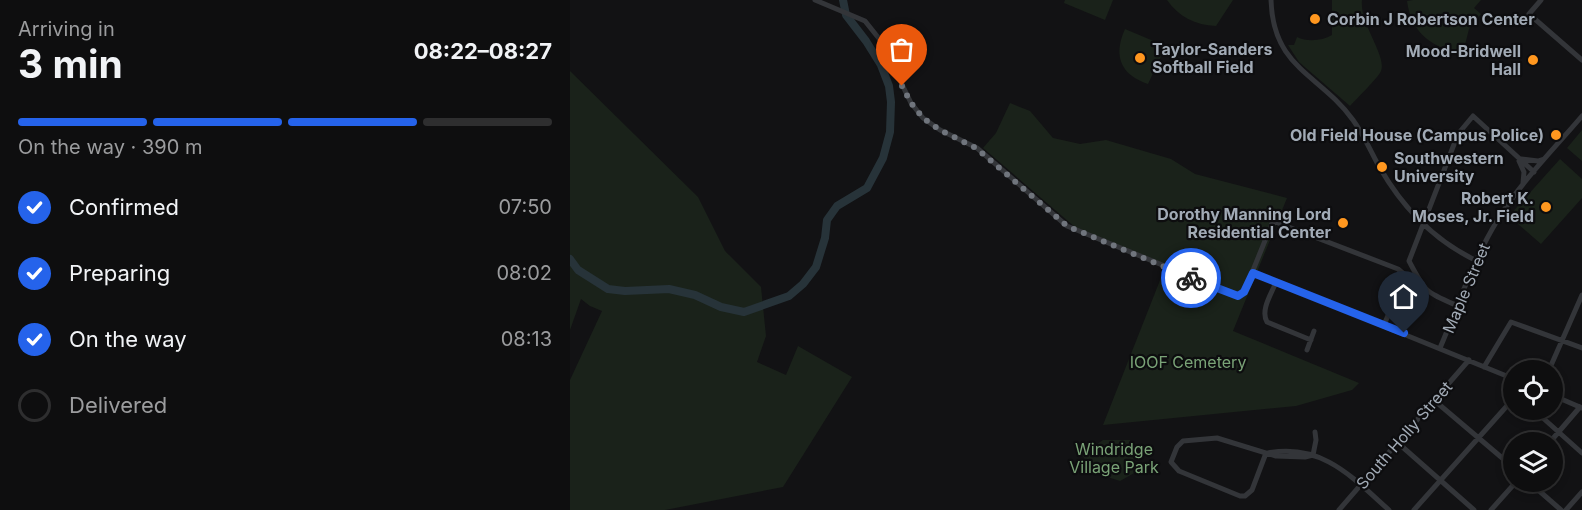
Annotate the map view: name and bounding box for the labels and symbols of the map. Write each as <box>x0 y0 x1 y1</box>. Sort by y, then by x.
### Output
place label: Corbin J Robertson Center <box>1327 9 1535 29</box>
marker: Corbin J Robertson Center <box>1308 12 1322 26</box>
pin <box>876 24 927 86</box>
place label: Taylor-Sanders Softball Field <box>1152 39 1273 77</box>
place label: Mood-Bridwell Hall <box>1406 41 1521 79</box>
marker: Taylor-Sanders Softball Field <box>1133 51 1147 65</box>
marker: Mood-Bridwell Hall <box>1526 53 1540 67</box>
place label: Old Field House (Campus Police) <box>1290 125 1544 145</box>
marker: Old Field House (Campus Police) <box>1549 128 1563 142</box>
place label: Southwestern University <box>1394 148 1504 186</box>
marker: Southwestern University <box>1375 160 1389 174</box>
place label: Robert K. Moses, Jr. Field <box>1412 188 1534 226</box>
marker: Robert K. Moses, Jr. Field <box>1539 200 1553 214</box>
place label: Dorothy Manning Lord Residential Center <box>1157 204 1331 242</box>
marker: Dorothy Manning Lord Residential Center <box>1336 216 1350 230</box>
street label: Maple Street <box>1438 240 1494 336</box>
courier <box>1161 248 1221 308</box>
pin <box>1378 271 1429 333</box>
park label: IOOF Cemetery <box>1130 352 1246 372</box>
street label: South Holly Street <box>1352 377 1456 493</box>
park label: Windridge Village Park <box>1069 439 1159 477</box>

